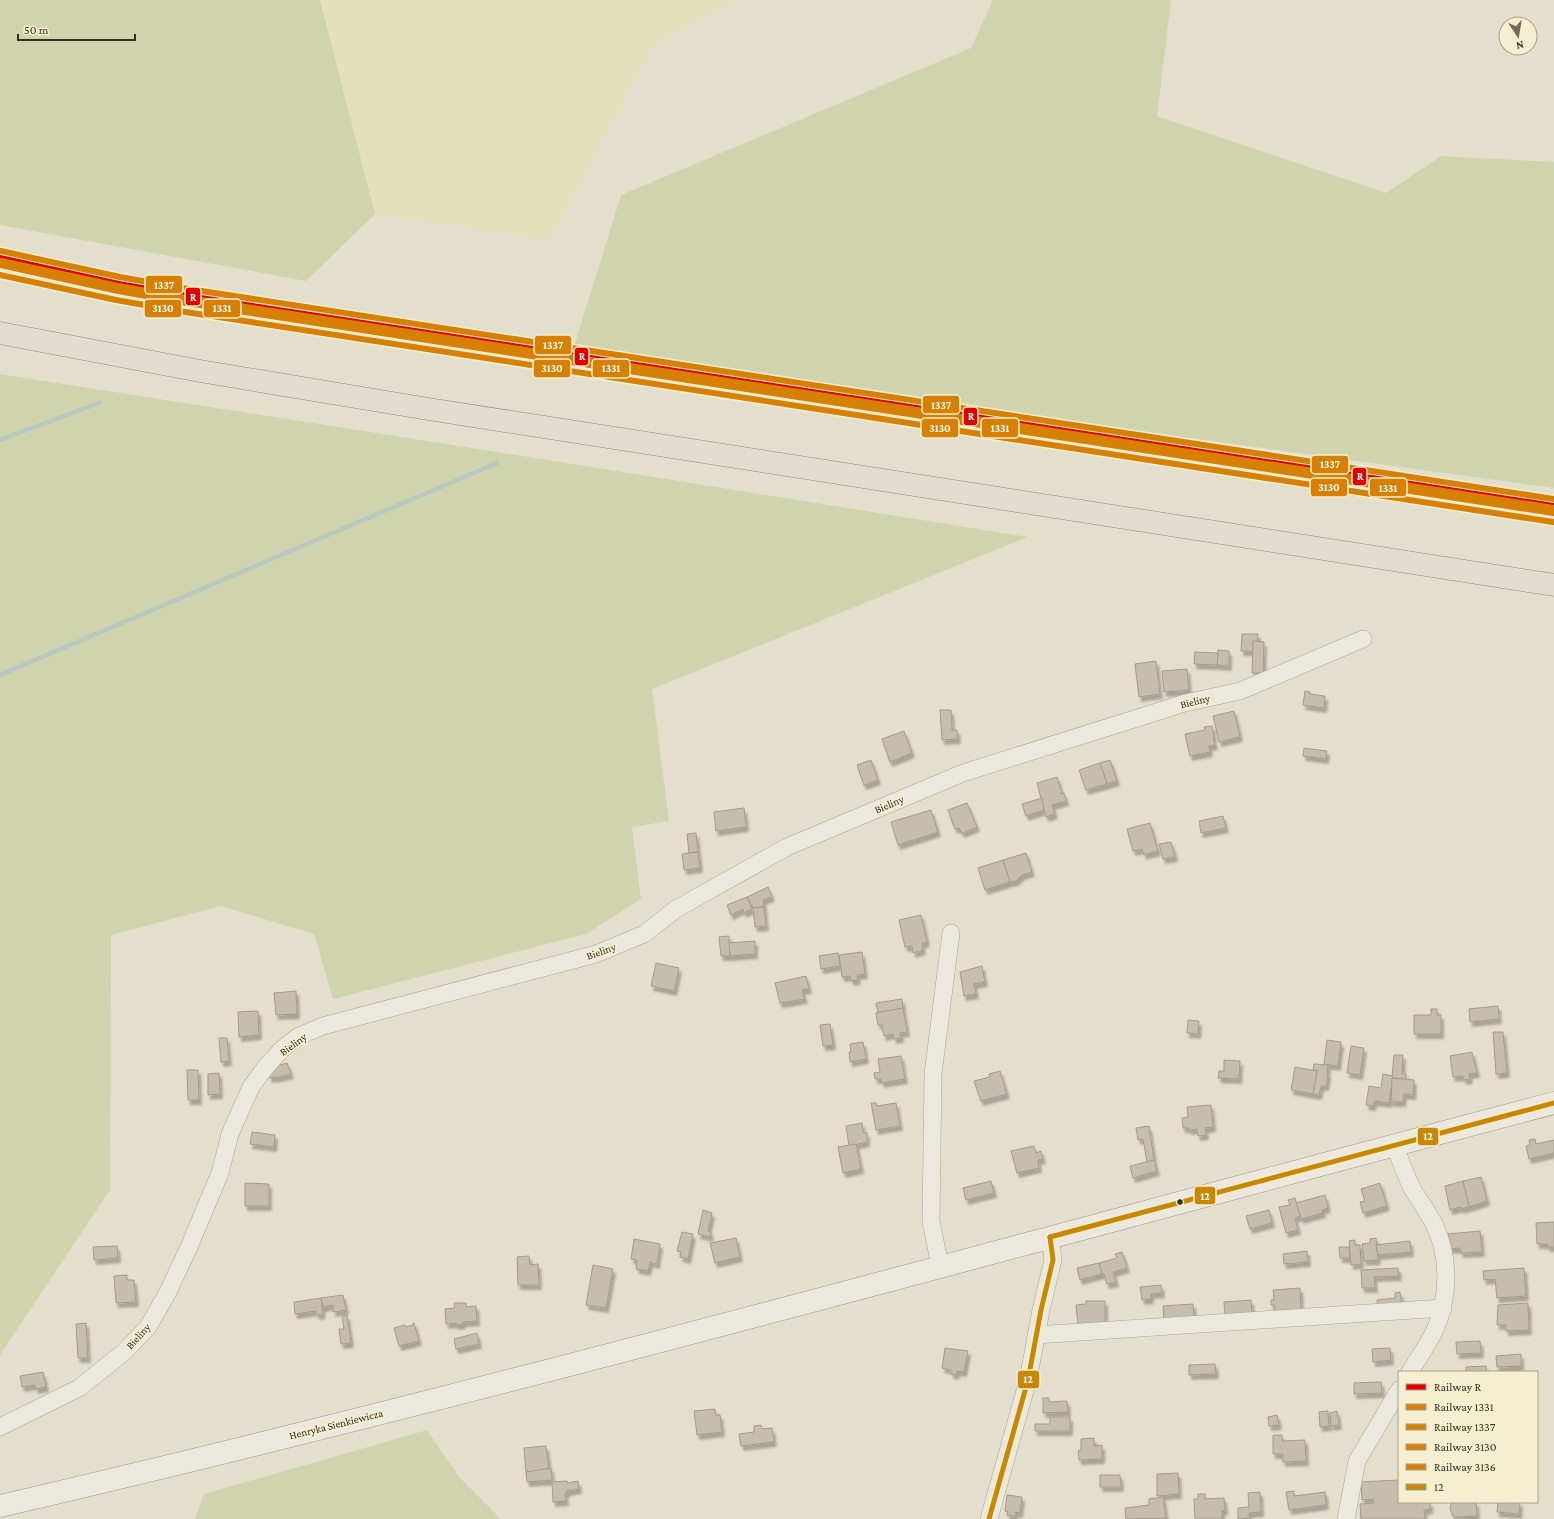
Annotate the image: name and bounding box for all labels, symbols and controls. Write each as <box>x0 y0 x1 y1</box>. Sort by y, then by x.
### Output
scale bar <box>18 16 135 42</box>
north arrow <box>1498 16 1538 56</box>
text: 50 m <box>24 23 49 37</box>
text: N <box>1515 39 1525 53</box>
line badge: 1337 <box>145 275 183 294</box>
text: 1337 <box>154 279 174 291</box>
line badge: R <box>185 287 201 306</box>
text: R <box>190 291 197 303</box>
line badge: 3130 <box>144 299 182 318</box>
line badge: 1331 <box>203 299 241 318</box>
text: 3130 <box>152 302 174 314</box>
text: 1331 <box>213 302 231 314</box>
line badge: 1337 <box>534 335 572 355</box>
text: 1337 <box>543 339 563 351</box>
line badge: R <box>574 347 589 366</box>
text: R <box>579 350 586 362</box>
line badge: 3130 <box>533 359 571 378</box>
line badge: 1331 <box>592 359 630 378</box>
text: 3130 <box>541 362 563 374</box>
text: 1331 <box>602 362 620 374</box>
line badge: 1337 <box>922 395 960 414</box>
text: 1337 <box>931 399 951 411</box>
line badge: R <box>963 407 978 426</box>
text: R <box>968 410 975 422</box>
line badge: 3130 <box>921 418 959 438</box>
line badge: 1331 <box>981 418 1019 438</box>
text: 3130 <box>929 422 951 434</box>
text: 1331 <box>991 422 1009 434</box>
line badge: 1337 <box>1311 455 1349 474</box>
text: 1337 <box>1320 458 1340 470</box>
line badge: R <box>1352 467 1367 486</box>
text: R <box>1357 470 1364 482</box>
line badge: 3130 <box>1310 478 1348 497</box>
line badge: 1331 <box>1369 478 1407 497</box>
text: 3130 <box>1318 481 1340 493</box>
text: 1331 <box>1379 482 1397 494</box>
street label: Bieliny <box>1179 691 1212 711</box>
street label: Bieliny <box>873 792 907 816</box>
street label: Bieliny <box>585 940 619 963</box>
street label: Bieliny <box>277 1030 310 1059</box>
line badge: 12 <box>1417 1127 1439 1146</box>
text: 12 <box>1423 1130 1433 1142</box>
line badge: 12 <box>1194 1186 1216 1205</box>
text: 12 <box>1200 1190 1210 1202</box>
unlabelled marker <box>1175 1197 1185 1207</box>
street label: Bieliny <box>123 1320 154 1352</box>
line badge: 12 <box>1017 1370 1040 1389</box>
legend <box>1398 1371 1538 1503</box>
text: 12 <box>1023 1373 1033 1385</box>
text: Railway R <box>1434 1380 1481 1394</box>
text: Railway 1331 <box>1434 1400 1494 1414</box>
street label: Henryka Sienkiewicza <box>288 1407 384 1442</box>
text: Railway 1337 <box>1434 1420 1496 1434</box>
text: Railway 3130 <box>1434 1440 1497 1454</box>
text: Railway 3136 <box>1434 1460 1496 1474</box>
text: 12 <box>1434 1480 1444 1494</box>

